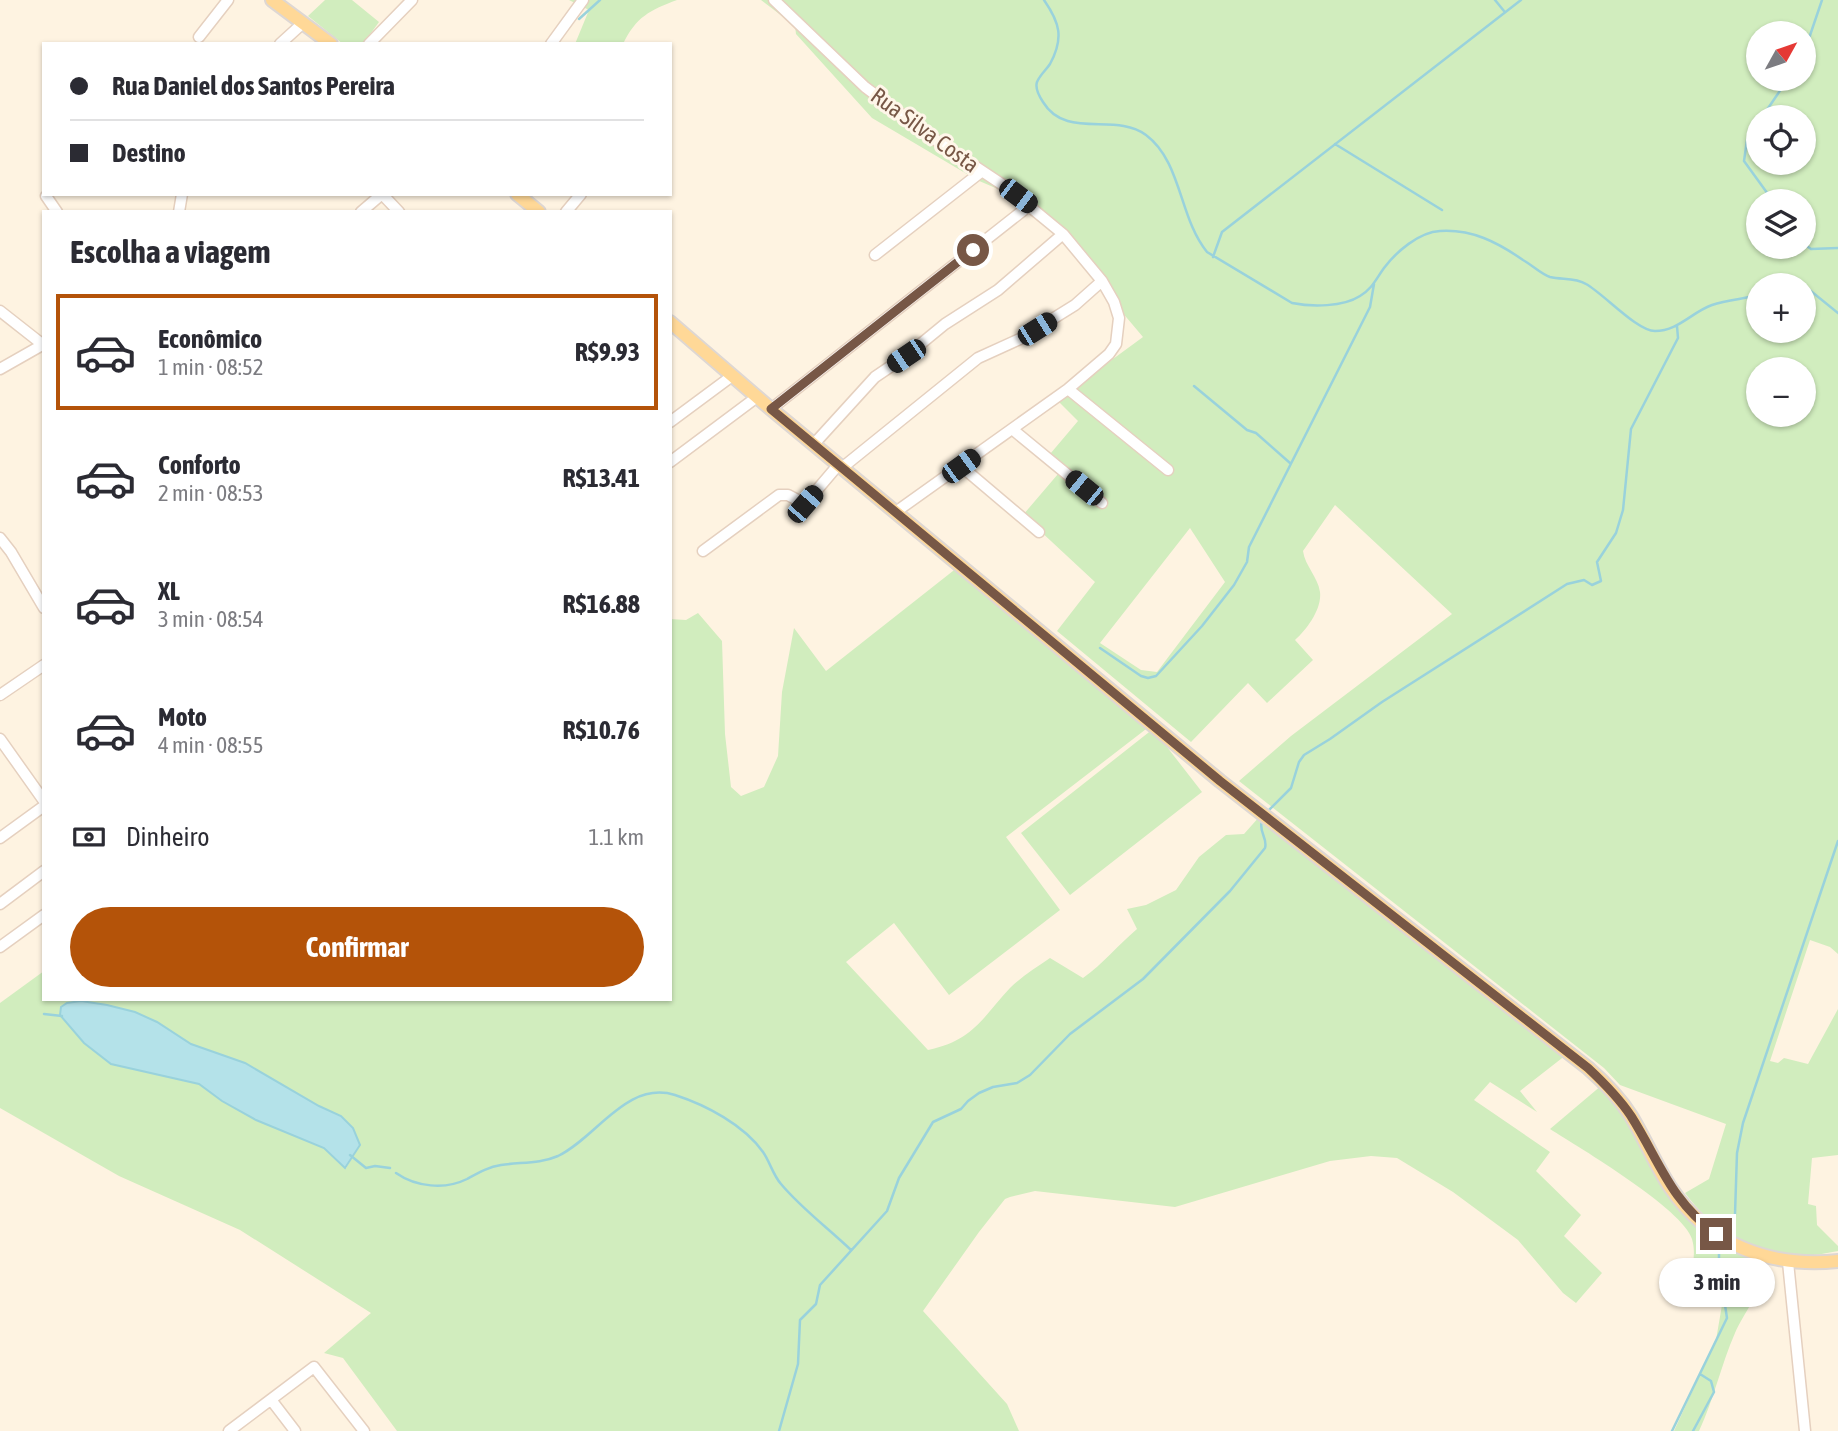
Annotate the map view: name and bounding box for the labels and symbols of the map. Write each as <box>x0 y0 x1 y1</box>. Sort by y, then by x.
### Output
north arrow <box>1746 21 1816 91</box>
street label: Rua Silva Costa <box>866 82 984 178</box>
car <box>995 175 1042 217</box>
route start <box>957 234 989 266</box>
car <box>1014 309 1061 349</box>
car <box>883 336 930 376</box>
car <box>938 445 985 487</box>
car <box>1062 467 1107 509</box>
car <box>784 481 827 527</box>
route end <box>1700 1218 1732 1250</box>
callout: 3 min <box>1658 1258 1774 1308</box>

